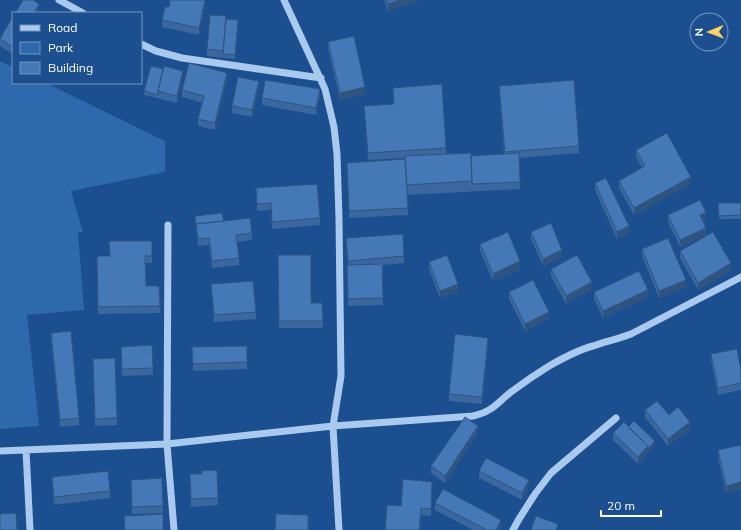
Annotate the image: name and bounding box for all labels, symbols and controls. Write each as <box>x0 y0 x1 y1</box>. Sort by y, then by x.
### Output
legend <box>12 12 142 84</box>
north arrow <box>689 12 729 52</box>
text: Road <box>48 20 77 35</box>
text: N <box>692 28 706 36</box>
text: Park <box>48 40 74 55</box>
text: Building <box>48 60 93 75</box>
scale bar <box>601 492 661 518</box>
text: 20 m <box>607 498 635 513</box>

